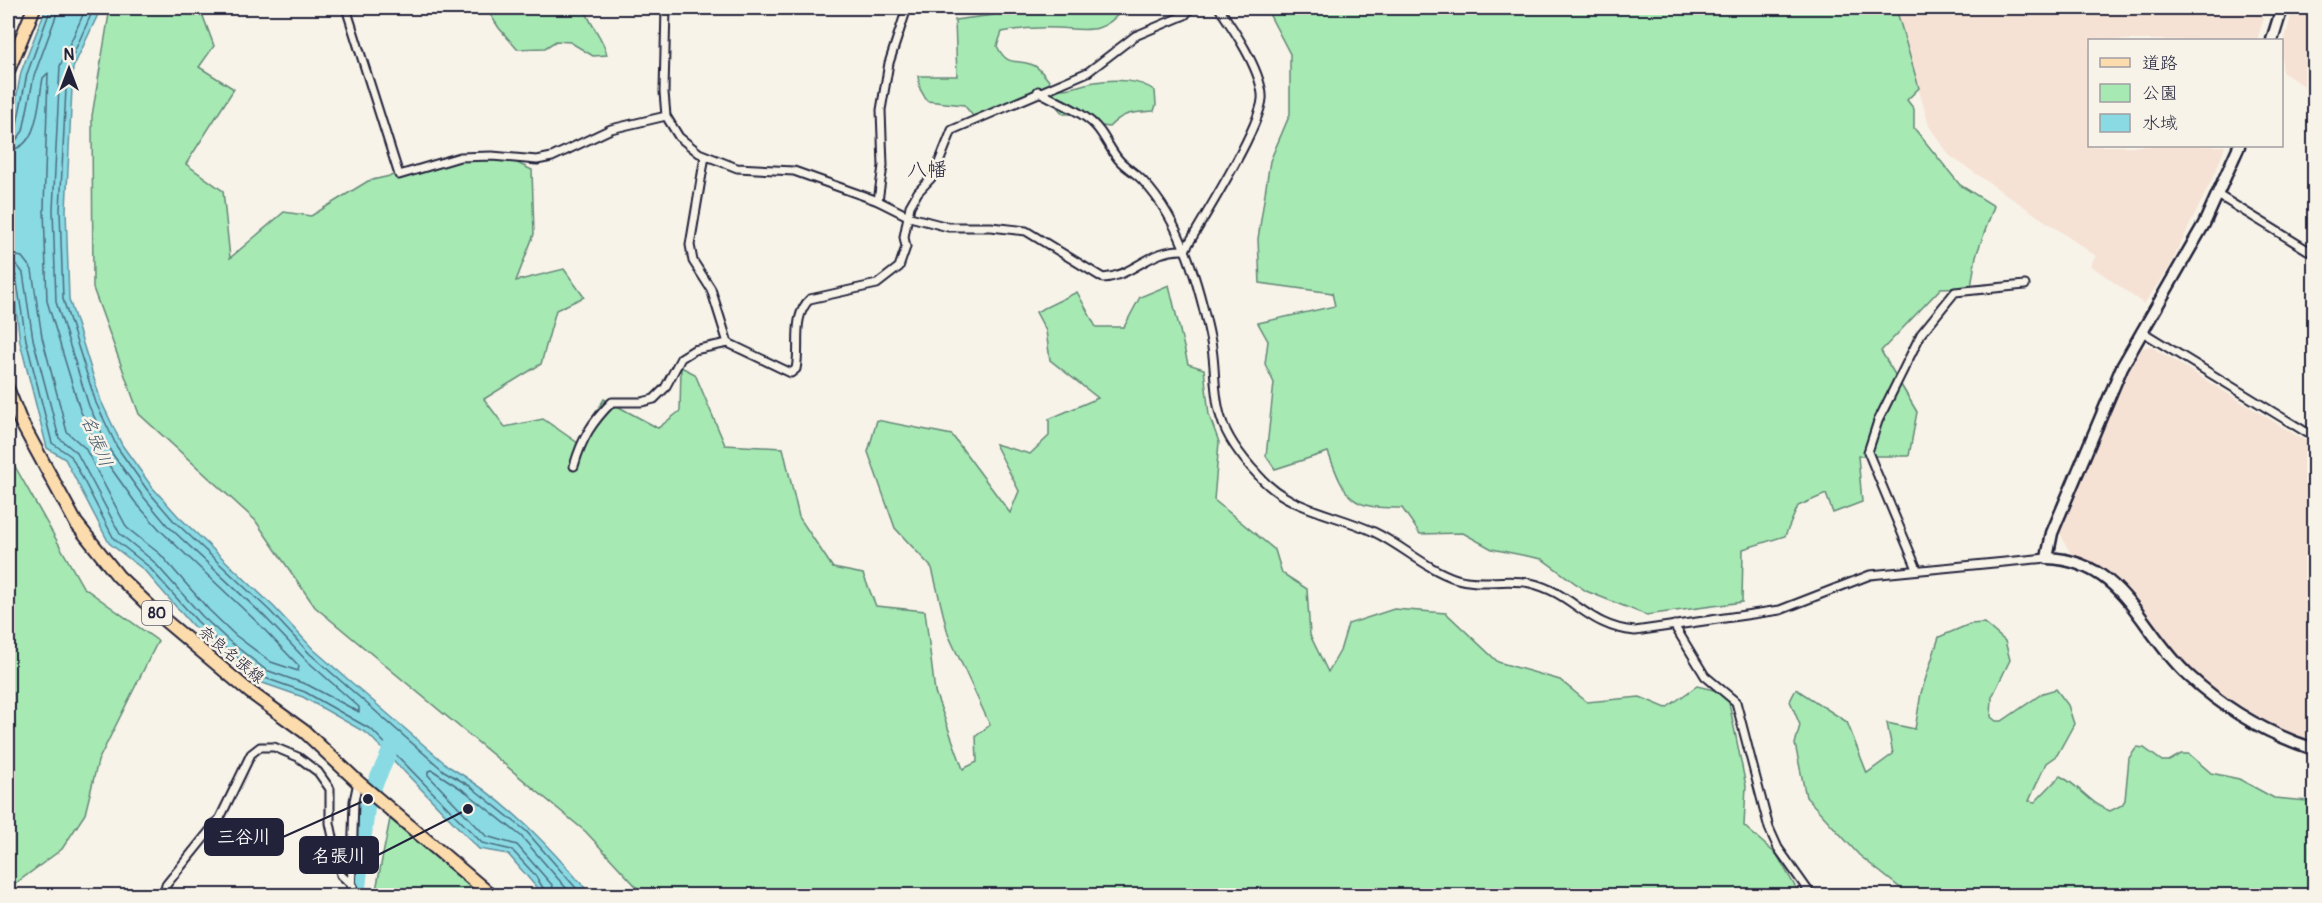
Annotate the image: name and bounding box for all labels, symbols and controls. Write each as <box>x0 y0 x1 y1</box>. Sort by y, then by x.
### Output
north arrow <box>39 39 99 99</box>
legend <box>2088 39 2283 147</box>
text: N <box>64 45 75 65</box>
text: 道路 <box>2142 52 2178 75</box>
text: 公園 <box>2142 82 2178 105</box>
text: 水域 <box>2142 112 2178 135</box>
district label: 八幡 <box>907 157 947 182</box>
water label: 名張川 <box>76 412 117 471</box>
road number: 80 <box>142 601 172 625</box>
street label: 奈良名張線 <box>194 621 268 688</box>
callout: 三谷川 <box>205 819 283 855</box>
text: 三谷川 <box>217 826 271 849</box>
callout: 名張川 <box>300 837 378 873</box>
text: 名張川 <box>312 845 366 868</box>

